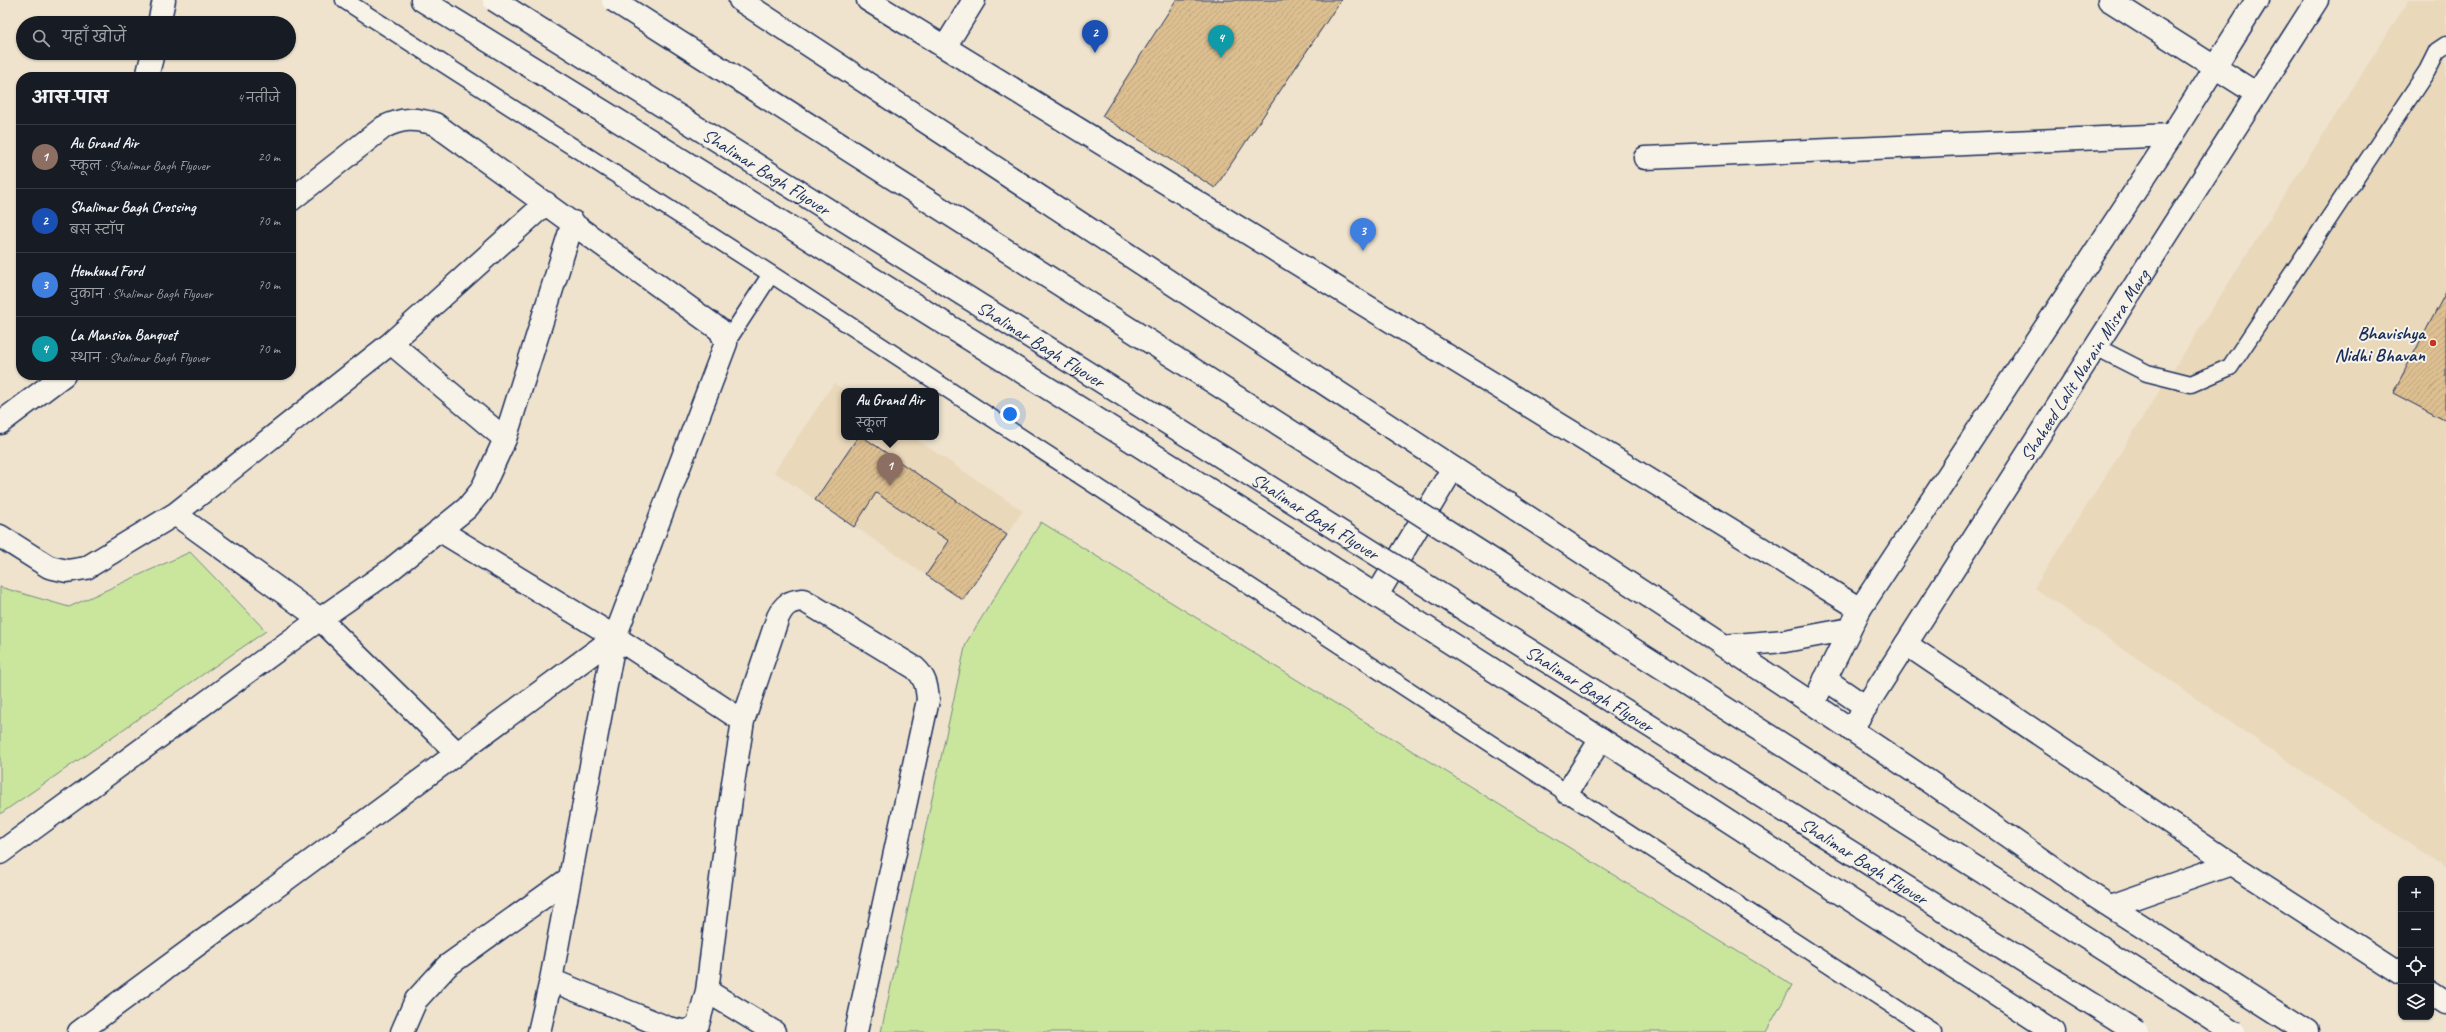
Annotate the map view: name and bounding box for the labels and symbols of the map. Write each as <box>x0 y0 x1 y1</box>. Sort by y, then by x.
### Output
pin: 2 <box>1082 20 1108 53</box>
pin: 4 <box>1208 25 1234 58</box>
street label: Shalimar Bagh Flyover <box>698 123 836 222</box>
pin: 3 <box>1350 218 1376 251</box>
street label: Shaheed Lalit Narain Misra Marg <box>2015 264 2156 466</box>
street label: Shalimar Bagh Flyover <box>972 295 1111 395</box>
place label: Bhavishya Nidhi Bhavan <box>2334 321 2427 367</box>
marker: Bhavishya Nidhi Bhavan <box>2428 338 2438 348</box>
your location <box>1000 404 1020 424</box>
pin: 1 <box>877 453 903 486</box>
street label: Shalimar Bagh Flyover <box>1247 468 1385 567</box>
street label: Shalimar Bagh Flyover <box>1521 640 1659 739</box>
street label: Shalimar Bagh Flyover <box>1795 812 1934 912</box>

